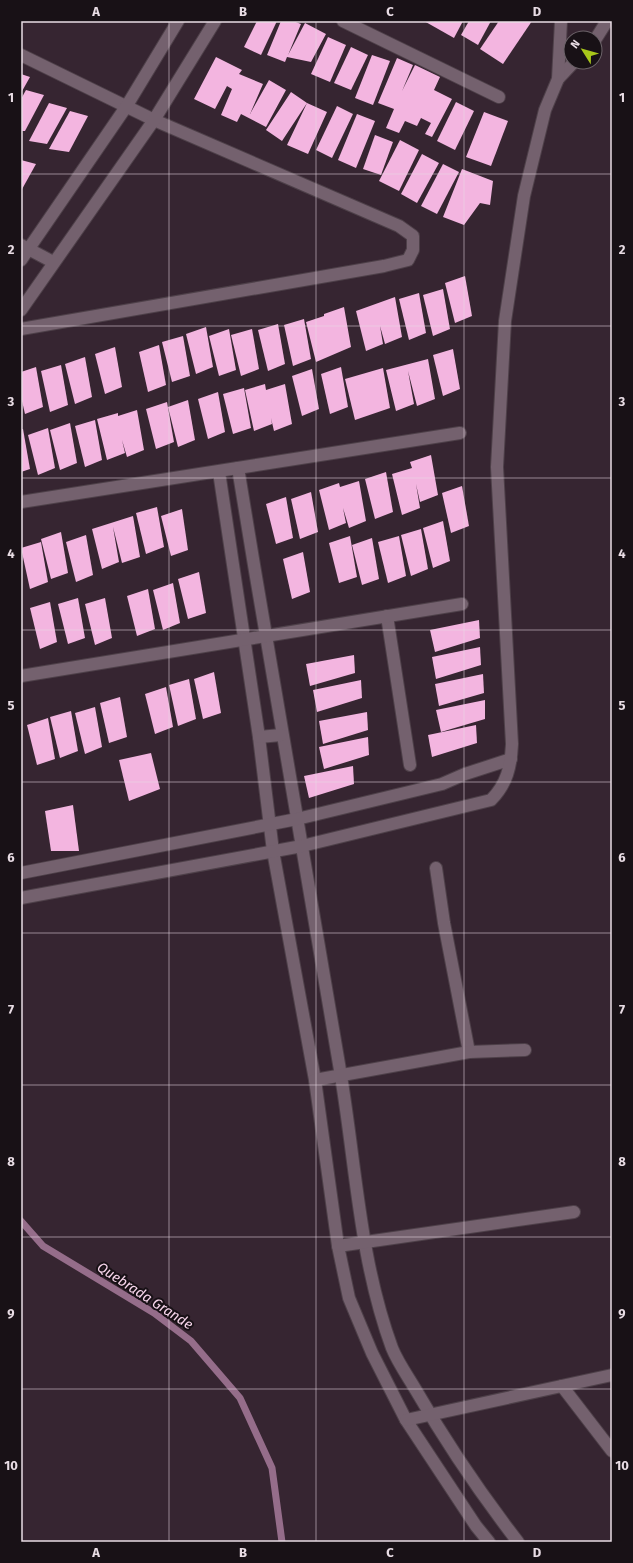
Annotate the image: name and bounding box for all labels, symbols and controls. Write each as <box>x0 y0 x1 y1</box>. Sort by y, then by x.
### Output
text: A <box>91 4 100 19</box>
text: B <box>239 4 247 19</box>
text: C <box>386 4 394 19</box>
text: D <box>533 4 542 19</box>
north arrow <box>563 30 603 70</box>
text: N <box>568 37 583 51</box>
text: 1 <box>8 90 14 105</box>
text: 1 <box>619 90 625 105</box>
text: 2 <box>8 242 15 257</box>
text: 2 <box>619 242 626 257</box>
text: 3 <box>7 394 15 409</box>
text: 3 <box>618 394 626 409</box>
text: 4 <box>7 546 15 561</box>
text: 4 <box>618 546 626 561</box>
text: 5 <box>8 698 15 713</box>
text: 5 <box>619 698 626 713</box>
text: 6 <box>7 850 15 865</box>
text: 6 <box>618 850 626 865</box>
text: 7 <box>8 1002 14 1017</box>
text: 7 <box>619 1002 625 1017</box>
text: 8 <box>7 1154 15 1169</box>
text: 8 <box>618 1154 626 1169</box>
water label: Quebrada Grande <box>94 1259 196 1333</box>
text: 9 <box>7 1306 15 1321</box>
text: 9 <box>618 1306 626 1321</box>
text: 10 <box>4 1458 18 1473</box>
text: 10 <box>615 1458 629 1473</box>
text: A <box>91 1545 100 1560</box>
text: B <box>239 1545 247 1560</box>
text: C <box>386 1545 394 1560</box>
text: D <box>533 1545 542 1560</box>

